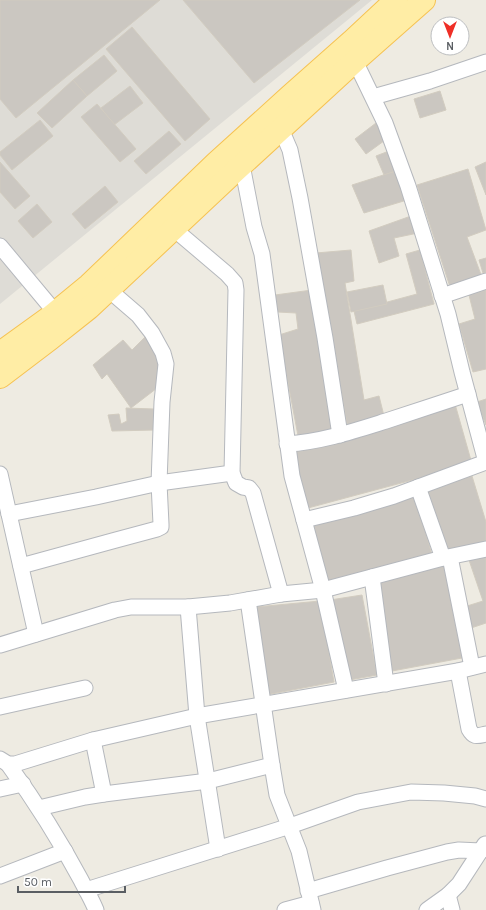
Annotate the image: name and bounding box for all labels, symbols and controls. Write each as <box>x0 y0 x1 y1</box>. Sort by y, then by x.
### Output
north arrow <box>430 16 470 56</box>
text: N <box>446 39 454 52</box>
scale bar <box>18 868 125 894</box>
text: 50 m <box>24 875 52 889</box>

